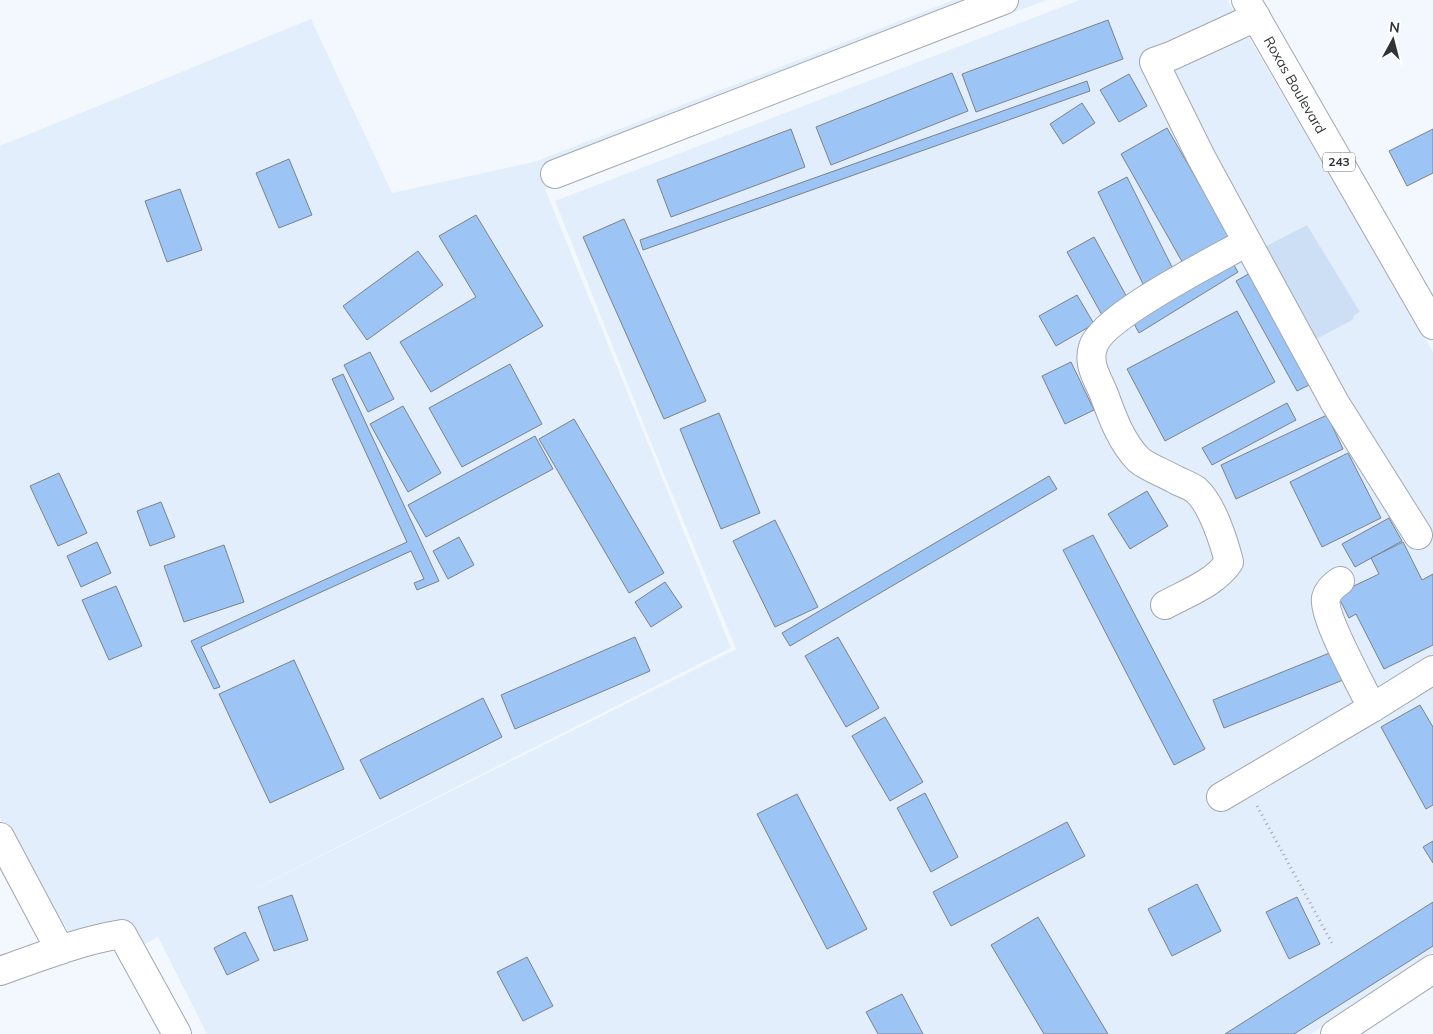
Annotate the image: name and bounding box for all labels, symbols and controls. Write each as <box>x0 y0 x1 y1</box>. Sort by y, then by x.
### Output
north arrow <box>1368 15 1418 65</box>
text: N <box>1388 18 1401 37</box>
street label: Roxas Boulevard <box>1260 33 1330 137</box>
road number: 243 <box>1323 152 1355 172</box>

